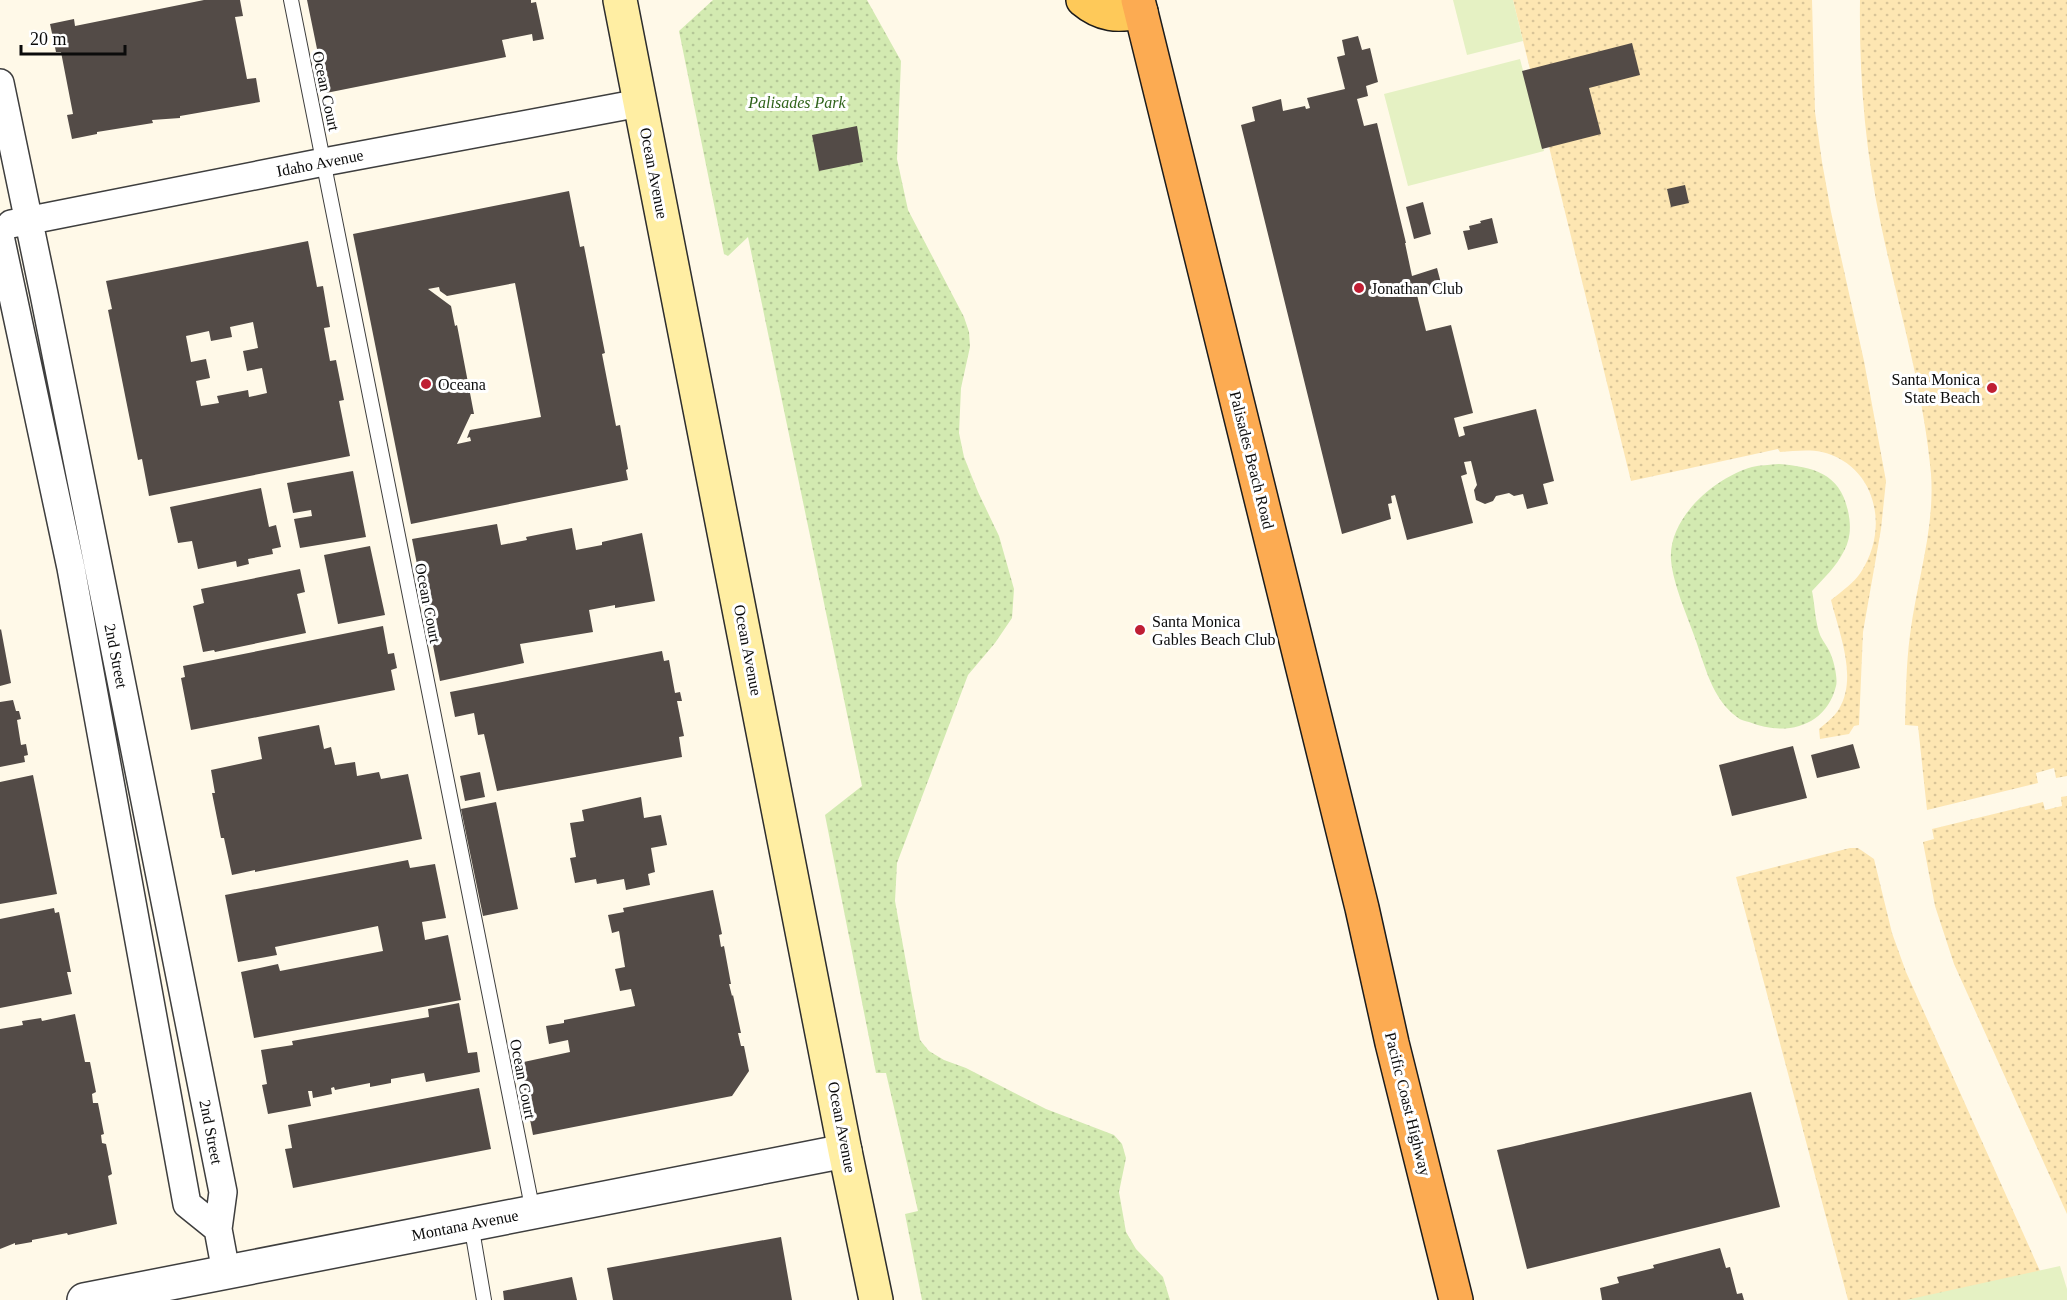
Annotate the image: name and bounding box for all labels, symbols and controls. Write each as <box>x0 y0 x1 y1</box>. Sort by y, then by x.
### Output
scale bar <box>21 18 124 56</box>
text: 20 m <box>30 29 67 49</box>
street label: Ocean Court <box>309 49 343 133</box>
park label: Palisades Park <box>747 94 847 111</box>
street label: Ocean Avenue <box>637 126 671 220</box>
street label: Idaho Avenue <box>275 146 365 180</box>
place label: Jonathan Club <box>1371 280 1463 297</box>
marker: Jonathan Club <box>1352 281 1366 295</box>
place label: Santa Monica State Beach <box>1892 371 1980 406</box>
place label: Oceana <box>438 376 486 393</box>
marker: Oceana <box>419 377 433 391</box>
marker: Santa Monica State Beach <box>1985 381 1999 395</box>
street label: Palisades Beach Road <box>1227 389 1277 531</box>
street label: Ocean Court <box>412 561 444 645</box>
street label: Ocean Avenue <box>731 603 765 697</box>
place label: Santa Monica Gables Beach Club <box>1152 613 1276 648</box>
street label: 2nd Street <box>101 622 131 690</box>
marker: Santa Monica Gables Beach Club <box>1133 623 1147 637</box>
street label: Pacific Coast Highway <box>1381 1030 1434 1178</box>
street label: Ocean Court <box>507 1037 539 1121</box>
street label: Ocean Avenue <box>825 1080 859 1174</box>
street label: 2nd Street <box>196 1098 226 1166</box>
street label: Montana Avenue <box>410 1206 520 1244</box>

